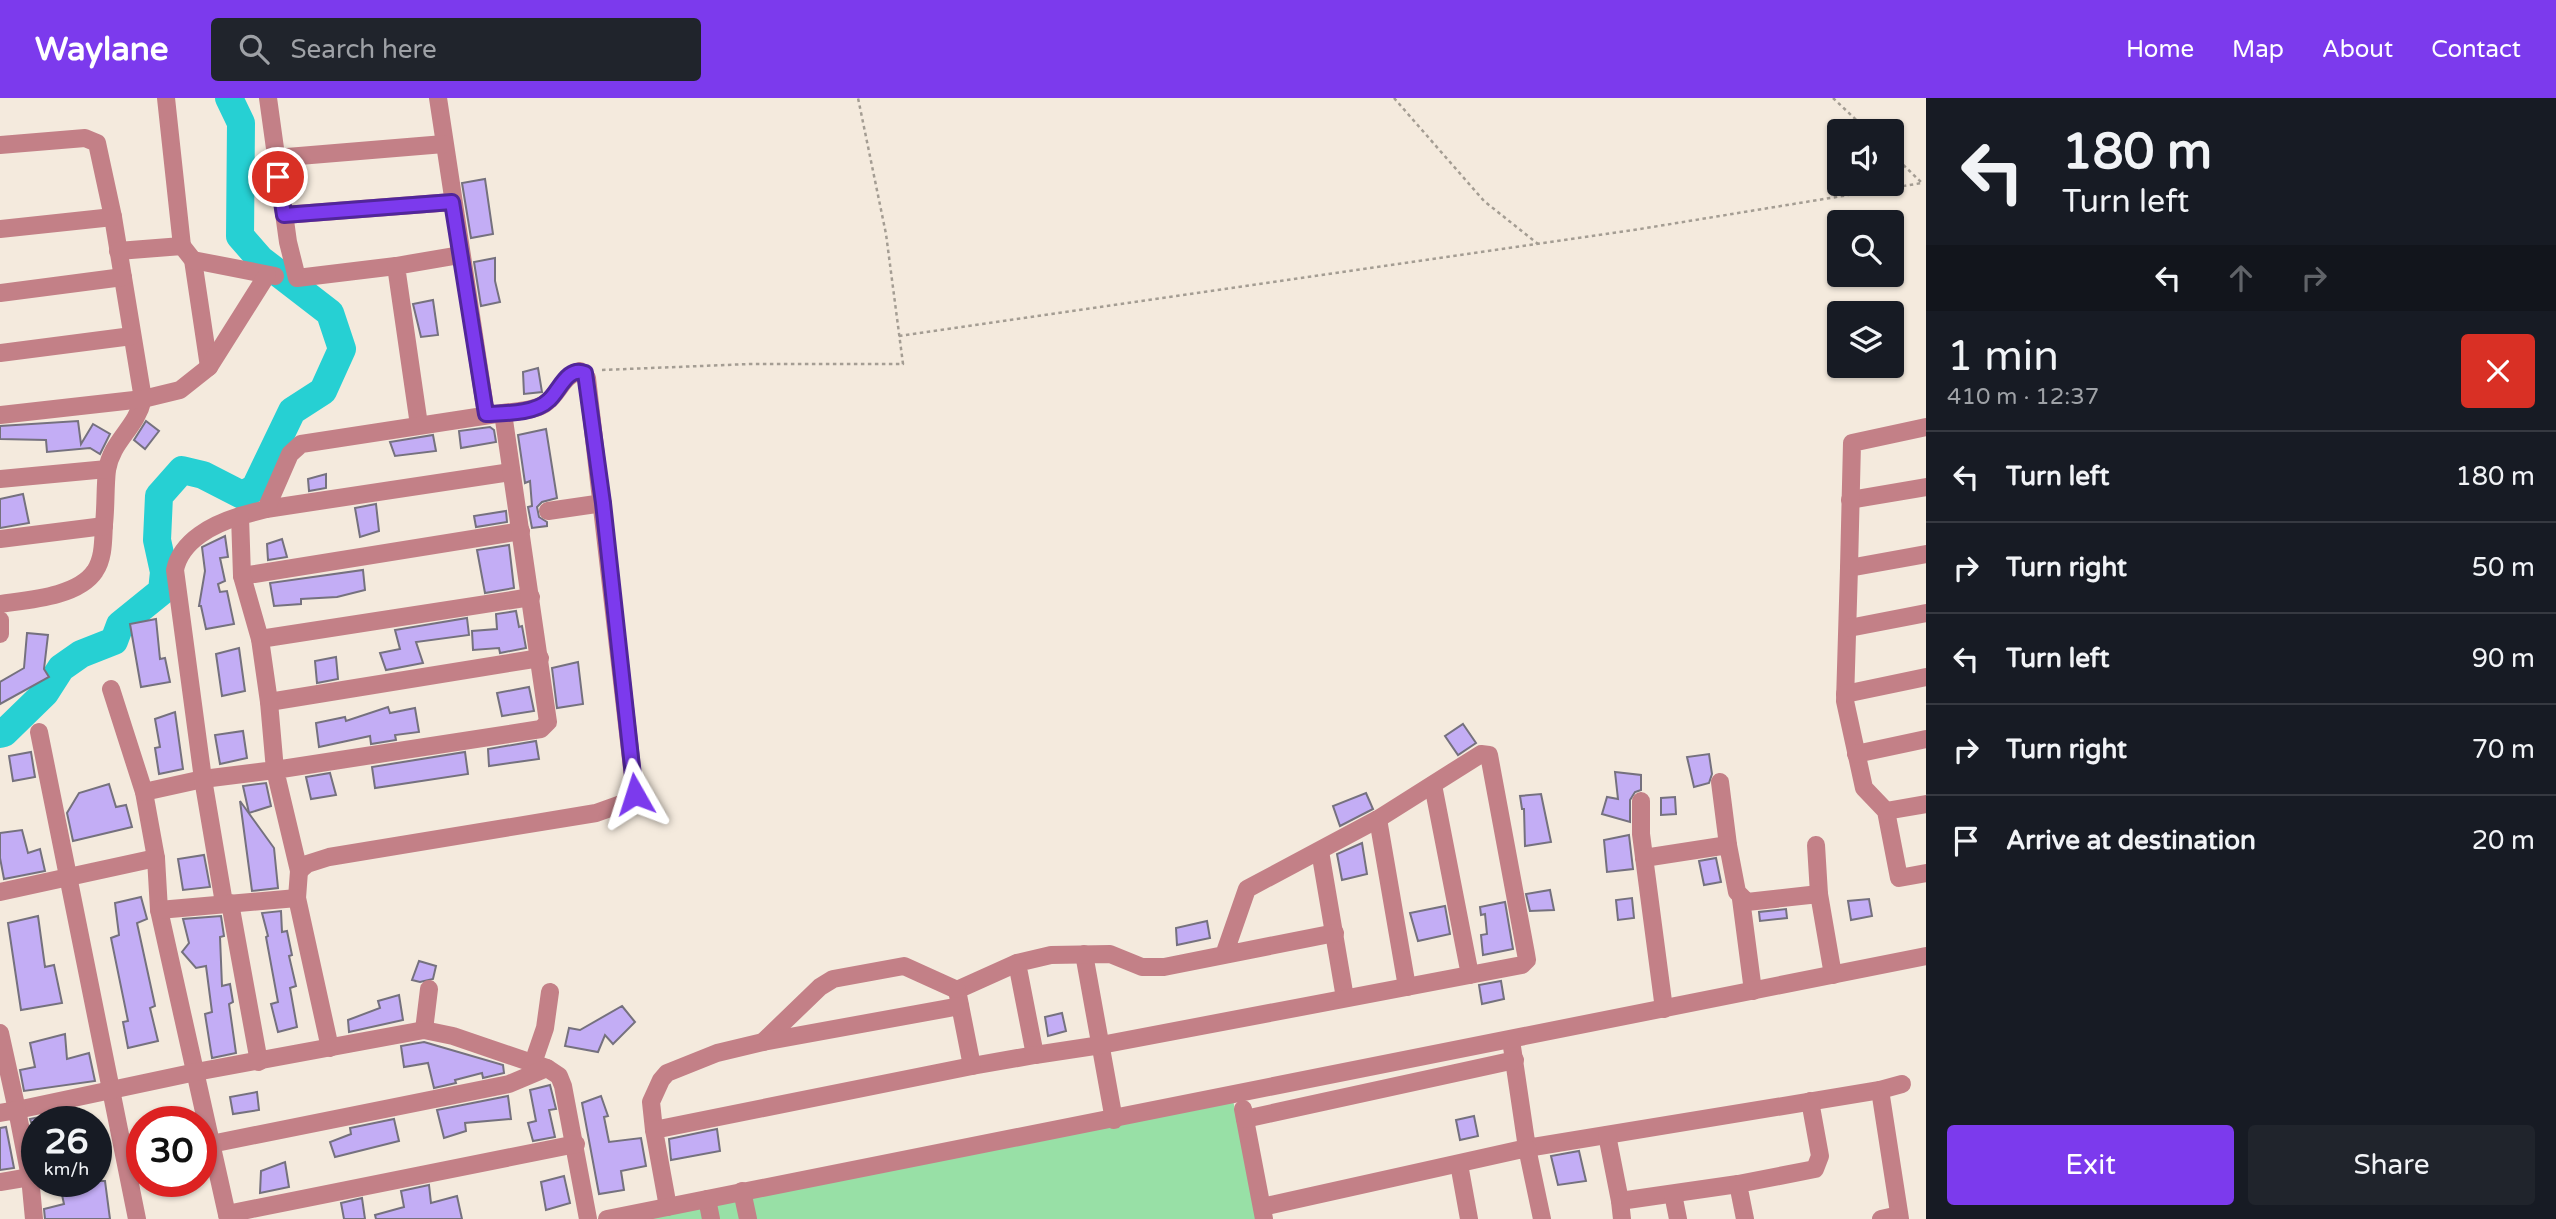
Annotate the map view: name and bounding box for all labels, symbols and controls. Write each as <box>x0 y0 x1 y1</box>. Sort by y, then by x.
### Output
search box <box>211 18 701 81</box>
text: Waylane <box>35 30 169 69</box>
icon: search <box>235 30 273 68</box>
text: Search here <box>291 34 437 65</box>
text: Home <box>2126 35 2194 64</box>
text: Map <box>2232 35 2284 64</box>
text: About <box>2322 35 2393 64</box>
text: Contact <box>2431 35 2521 64</box>
map controls <box>1827 119 1904 378</box>
button: sound <box>1827 119 1904 196</box>
text: 180 m <box>2062 123 2212 182</box>
icon: left <box>1947 126 2038 217</box>
pin <box>248 147 308 207</box>
icon: arrive <box>259 158 297 196</box>
text: Turn left <box>2062 183 2189 221</box>
button: search <box>1827 210 1904 287</box>
icon: left <box>2149 259 2187 297</box>
icon: ahead <box>2222 259 2260 297</box>
icon: right <box>2295 259 2333 297</box>
button: layers <box>1827 301 1904 378</box>
text: 1 min <box>1947 331 2059 382</box>
button: close <box>2461 334 2535 408</box>
text: 410 m · 12:37 <box>1947 383 2099 411</box>
icon: left <box>1947 458 1985 496</box>
text: Turn left <box>2006 461 2109 492</box>
text: 180 m <box>2455 461 2535 492</box>
icon: right <box>1947 549 1985 587</box>
text: Turn right <box>2006 552 2127 583</box>
text: 50 m <box>2472 552 2535 583</box>
icon: left <box>1947 640 1985 678</box>
text: Turn left <box>2006 643 2109 674</box>
text: 90 m <box>2472 643 2535 674</box>
icon: right <box>1947 731 1985 769</box>
text: Turn right <box>2006 734 2127 765</box>
text: 70 m <box>2472 734 2535 765</box>
position arrow <box>598 757 672 831</box>
icon: arrive <box>1947 822 1985 860</box>
text: Arrive at destination <box>2006 825 2256 856</box>
text: 20 m <box>2472 825 2535 856</box>
speed limit sign: 30 <box>126 1106 217 1197</box>
text: 26 <box>45 1121 88 1163</box>
button: Exit <box>1947 1125 2234 1205</box>
button: Share <box>2248 1125 2535 1205</box>
text: km/h <box>44 1158 89 1180</box>

